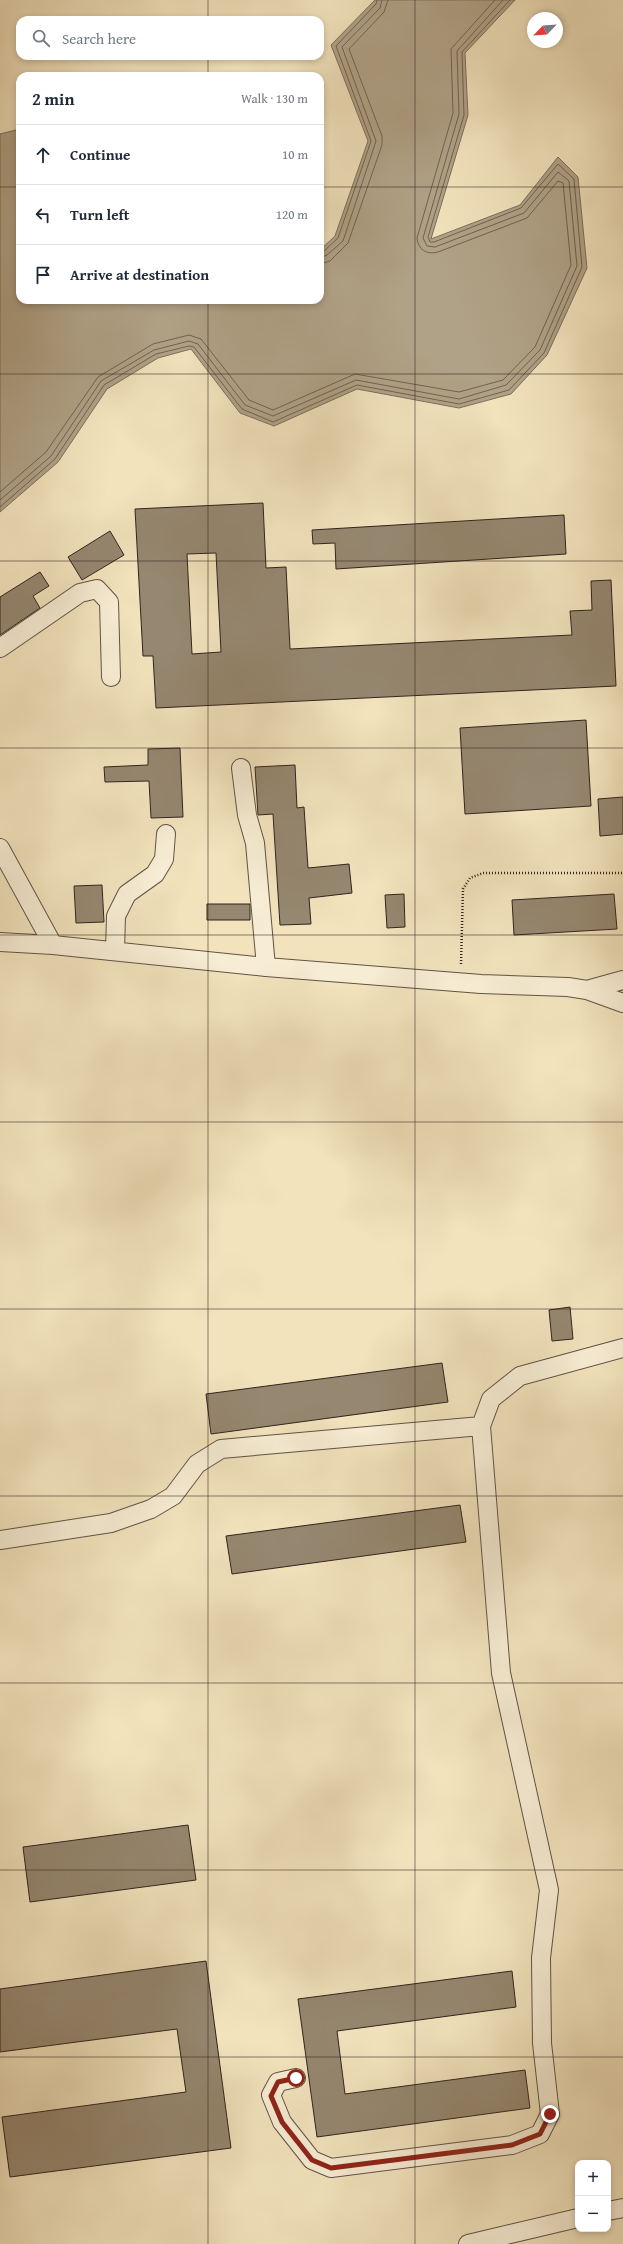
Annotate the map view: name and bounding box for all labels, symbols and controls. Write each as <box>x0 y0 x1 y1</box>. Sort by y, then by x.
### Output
north arrow <box>527 12 563 48</box>
search box <box>16 16 324 60</box>
icon: search <box>30 27 52 49</box>
text: Search here <box>62 28 136 49</box>
text: 2 min <box>32 86 74 111</box>
text: Walk · 130 m <box>241 89 308 108</box>
icon: ahead <box>32 144 54 166</box>
text: Continue <box>70 144 131 165</box>
text: 10 m <box>282 145 308 164</box>
icon: left <box>32 204 54 226</box>
text: Turn left <box>70 204 129 225</box>
text: 120 m <box>276 205 308 224</box>
icon: arrive <box>32 264 54 286</box>
text: Arrive at destination <box>70 264 209 285</box>
route start <box>287 2069 305 2087</box>
route end <box>541 2105 559 2123</box>
map controls <box>575 2160 611 2232</box>
button: + <box>575 2160 611 2196</box>
button: − <box>575 2196 611 2232</box>

